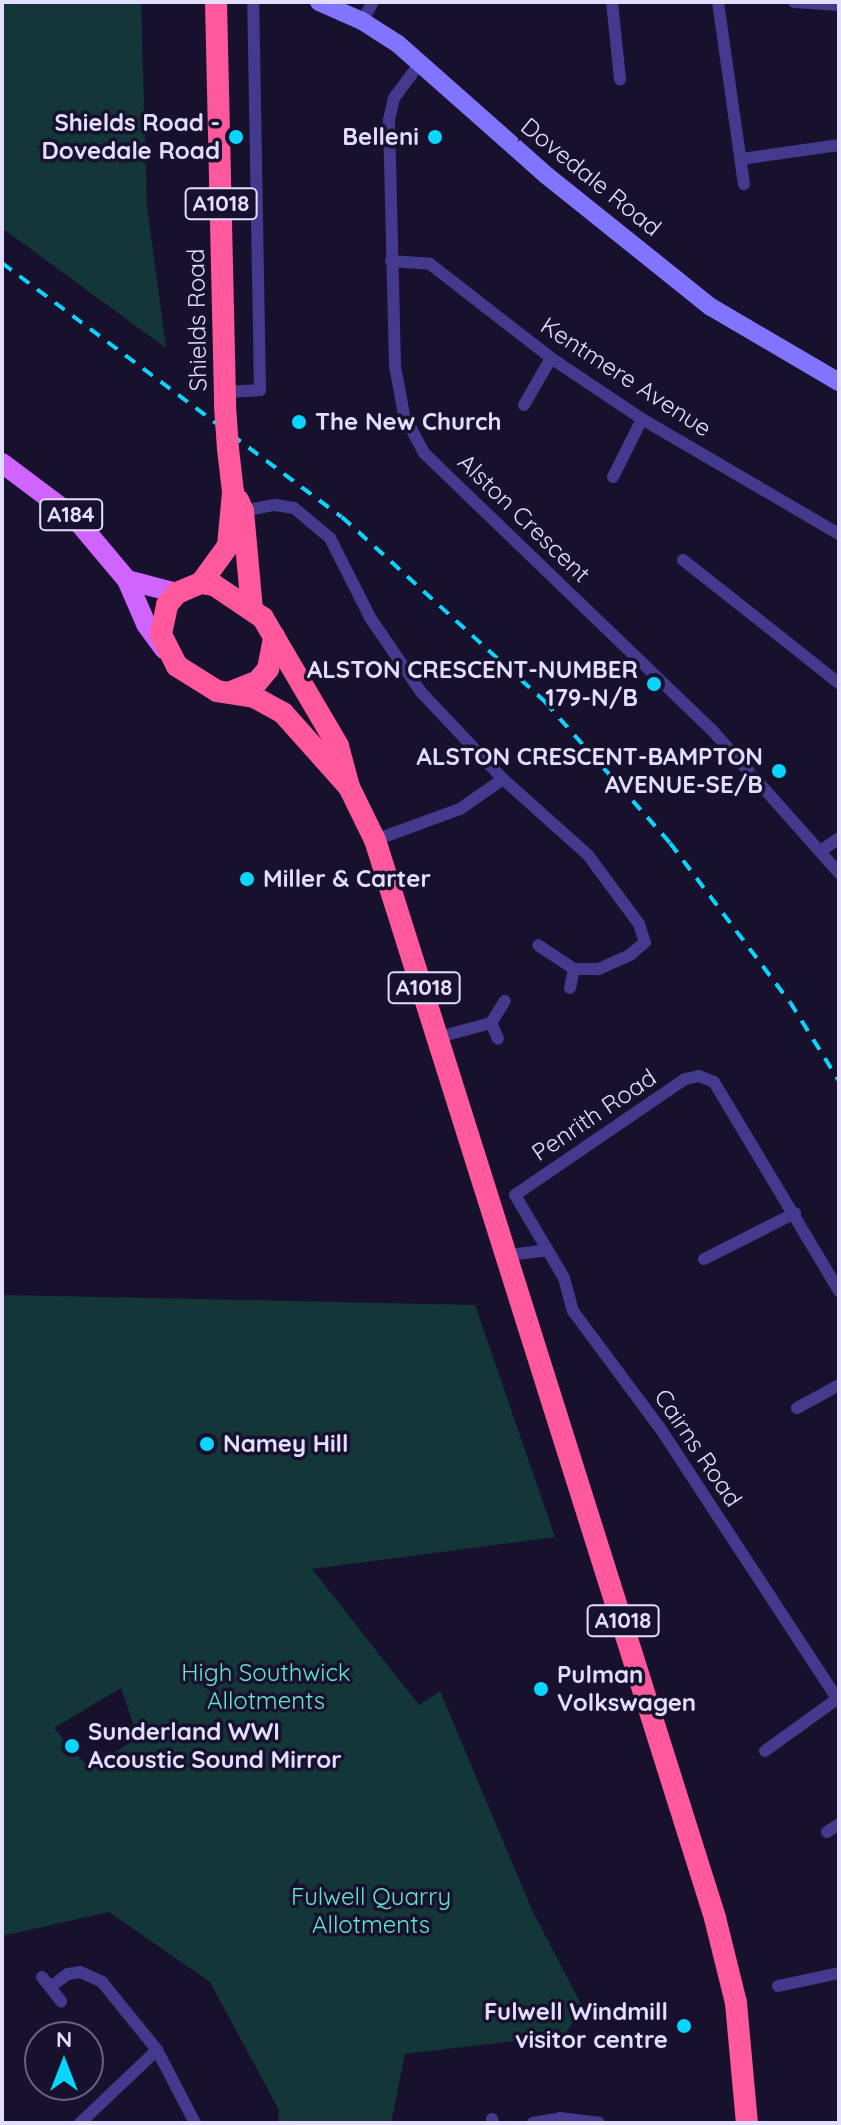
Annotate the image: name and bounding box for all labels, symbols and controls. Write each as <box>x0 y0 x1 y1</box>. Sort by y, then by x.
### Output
place label: Shields Road - Dovedale Road <box>42 109 220 165</box>
street label: Dovedale Road <box>515 112 667 242</box>
place label: Belleni <box>342 123 419 151</box>
marker: Shields Road - Dovedale Road <box>227 128 245 146</box>
marker: Belleni <box>426 128 444 146</box>
road number: A1018 <box>183 186 259 222</box>
street label: Shields Road <box>181 248 213 392</box>
street label: Kentmere Avenue <box>535 311 717 443</box>
place label: The New Church <box>315 408 502 436</box>
marker: The New Church <box>290 413 308 431</box>
street label: Alston Crescent <box>452 448 596 588</box>
road number: A184 <box>39 497 103 533</box>
place label: ALSTON CRESCENT-NUMBER 179-N/B <box>307 656 638 712</box>
marker: ALSTON CRESCENT-NUMBER 179-N/B <box>645 675 663 693</box>
place label: ALSTON CRESCENT-BAMPTON AVENUE-SE/B <box>417 743 763 799</box>
marker: ALSTON CRESCENT-BAMPTON AVENUE-SE/B <box>770 762 788 780</box>
place label: Miller & Carter <box>263 865 431 893</box>
marker: Miller & Carter <box>238 870 256 888</box>
road number: A1018 <box>386 970 462 1006</box>
street label: Penrith Road <box>526 1063 662 1167</box>
street label: Cairns Road <box>648 1384 748 1512</box>
place label: Namey Hill <box>223 1430 349 1458</box>
marker: Namey Hill <box>198 1435 216 1453</box>
road number: A1018 <box>585 1603 661 1639</box>
park label: High Southwick Allotments <box>181 1659 351 1715</box>
place label: Pulman Volkswagen <box>557 1661 696 1717</box>
marker: Pulman Volkswagen <box>532 1680 550 1698</box>
place label: Sunderland WWI Acoustic Sound Mirror <box>88 1718 342 1774</box>
marker: Sunderland WWI Acoustic Sound Mirror <box>63 1737 81 1755</box>
park label: Fulwell Quarry Allotments <box>291 1883 451 1939</box>
place label: Fulwell Windmill visitor centre <box>484 1998 668 2054</box>
marker: Fulwell Windmill visitor centre <box>675 2017 693 2035</box>
north arrow <box>24 2021 104 2101</box>
text: N <box>56 2025 72 2053</box>

